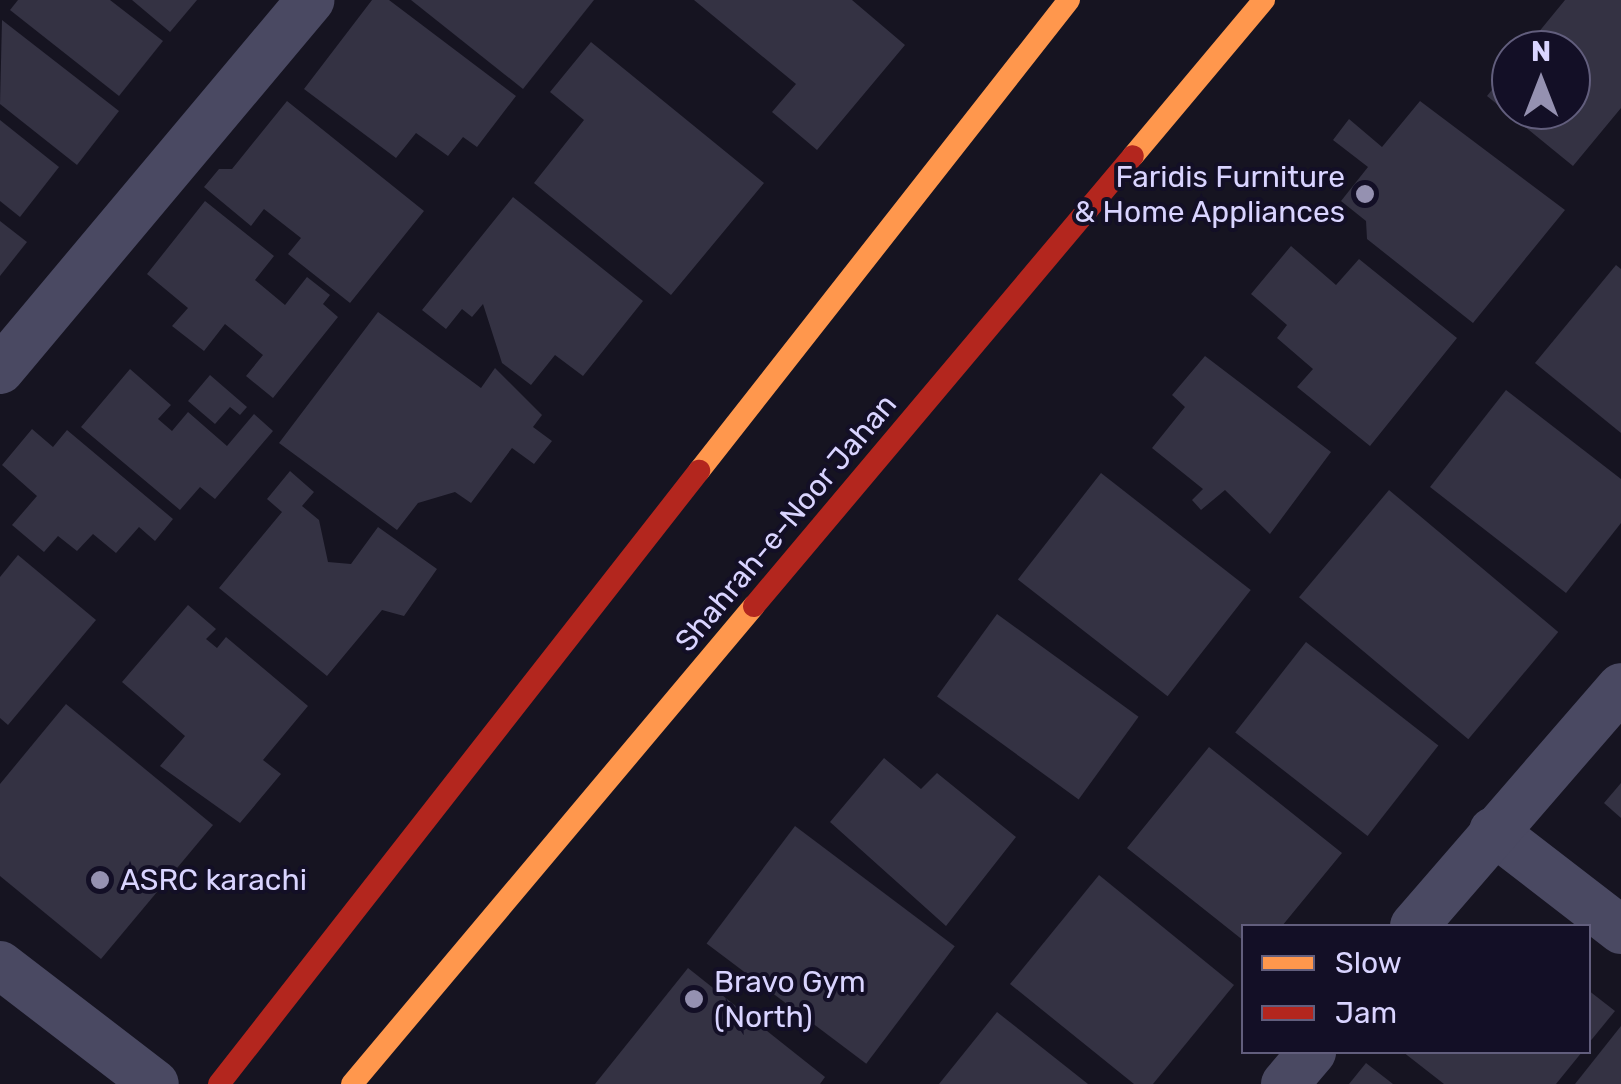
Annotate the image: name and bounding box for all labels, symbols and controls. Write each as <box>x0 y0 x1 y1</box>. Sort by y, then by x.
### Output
north arrow <box>1491 30 1591 130</box>
text: N <box>1531 35 1551 68</box>
place label: Faridis Furniture & Home Appliances <box>1074 159 1345 230</box>
marker: Faridis Furniture & Home Appliances <box>1354 183 1376 205</box>
street label: Shahrah-e-Noor Jahan <box>667 387 905 659</box>
place label: ASRC karachi <box>120 862 307 898</box>
marker: ASRC karachi <box>89 869 111 891</box>
legend <box>1241 924 1591 1054</box>
text: Slow <box>1335 945 1402 981</box>
place label: Bravo Gym (North) <box>714 964 866 1034</box>
marker: Bravo Gym (North) <box>683 988 705 1010</box>
text: Jam <box>1335 995 1397 1031</box>

